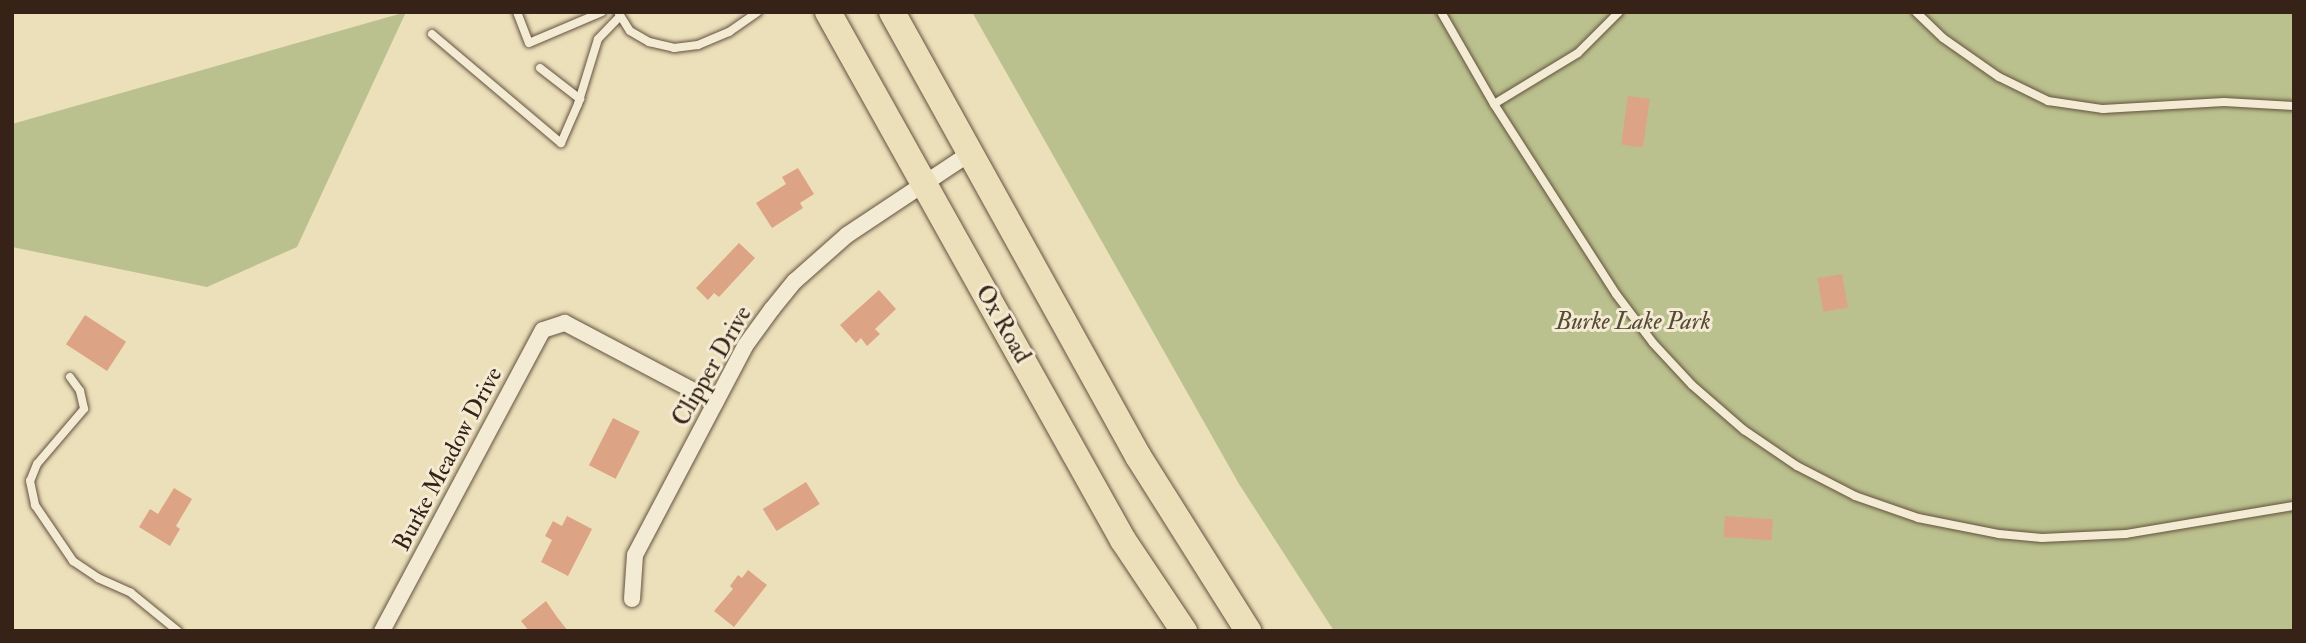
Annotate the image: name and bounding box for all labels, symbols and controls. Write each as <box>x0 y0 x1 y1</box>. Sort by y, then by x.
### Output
street label: Ox Road <box>969 280 1037 368</box>
street label: Clipper Drive <box>666 301 758 431</box>
park label: Burke Lake Park <box>1555 308 1711 336</box>
street label: Burke Meadow Drive <box>387 362 509 556</box>

